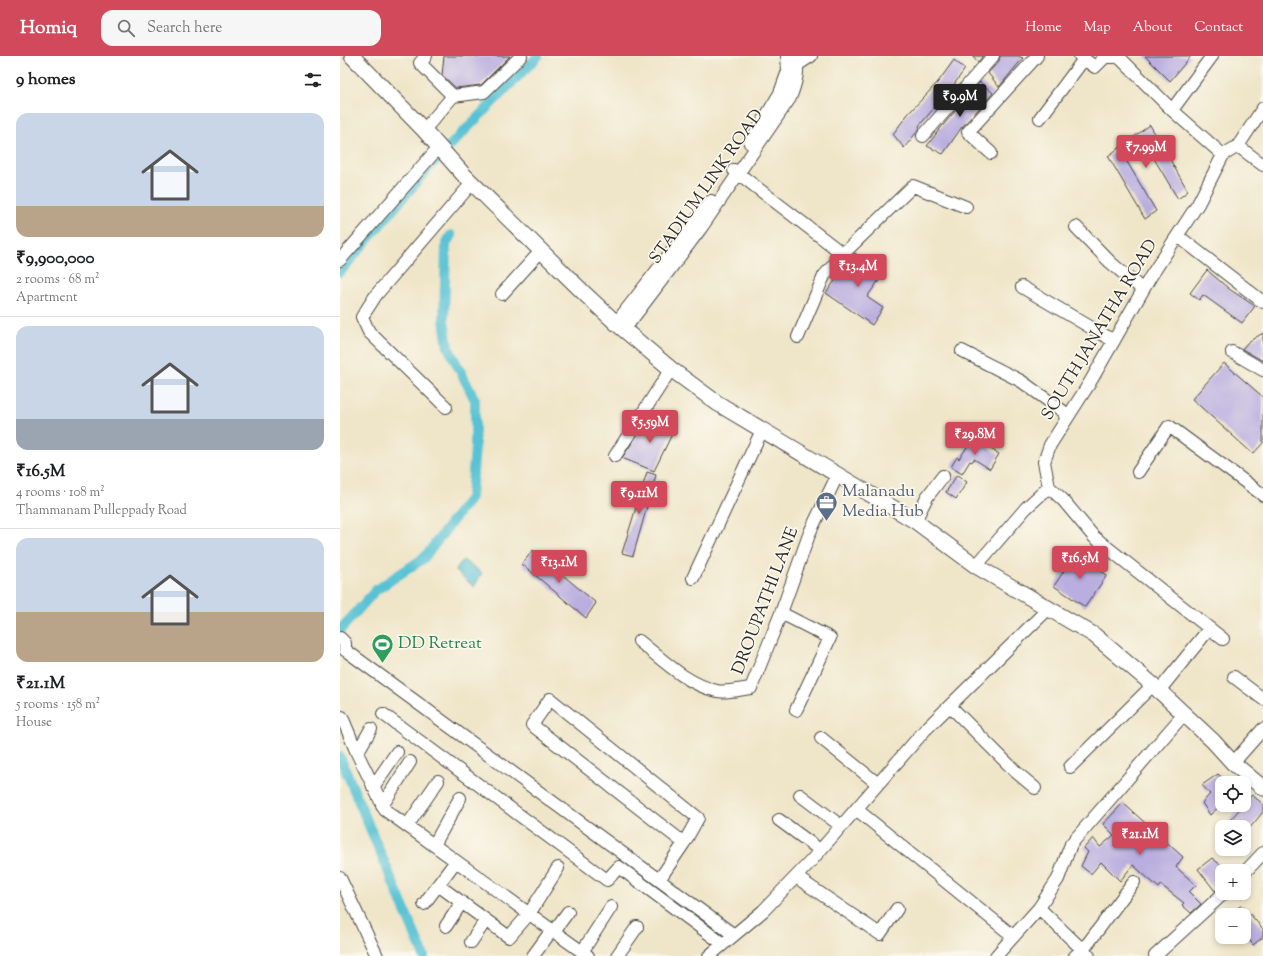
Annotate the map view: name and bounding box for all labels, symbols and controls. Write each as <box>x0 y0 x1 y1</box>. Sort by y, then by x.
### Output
search box <box>101 10 381 46</box>
text: Homiq <box>20 15 77 42</box>
icon: search <box>115 17 137 39</box>
text: Search here <box>147 18 222 39</box>
text: Home <box>1025 18 1062 38</box>
text: Map <box>1084 18 1111 38</box>
text: About <box>1133 18 1172 38</box>
text: Contact <box>1194 18 1243 38</box>
text: 9 homes <box>16 68 75 92</box>
icon: filters <box>302 69 324 91</box>
pin: ₹9.9M <box>932 84 988 118</box>
text: ₹9.9M <box>942 88 978 106</box>
street label: STADIUM LINK ROAD <box>644 105 770 269</box>
pin: ₹7.99M <box>1113 135 1179 169</box>
icon: home <box>134 139 206 211</box>
text: ₹7.99M <box>1126 139 1166 157</box>
street label: SOUTH JANATHA ROAD <box>1036 235 1164 425</box>
text: ₹9,900,000 <box>16 247 94 271</box>
pin: ₹13.4M <box>825 254 891 288</box>
text: ₹13.4M <box>839 258 877 276</box>
text: 2 rooms · 68 m² <box>16 271 100 289</box>
text: Apartment <box>16 289 77 307</box>
icon: home <box>134 352 206 424</box>
pin: ₹5.59M <box>617 410 683 444</box>
text: ₹5.59M <box>631 414 669 432</box>
pin: ₹29.8M <box>942 422 1008 456</box>
text: ₹29.8M <box>954 426 996 444</box>
text: ₹16.5M <box>16 460 65 484</box>
place label: Malanadu Media Hub <box>842 480 924 524</box>
pin: ₹9.11M <box>606 481 672 515</box>
text: 4 rooms · 108 m² <box>16 484 105 502</box>
text: ₹9.11M <box>620 485 658 503</box>
office icon: Malanadu Media Hub <box>813 489 839 522</box>
text: Thammanam Pulleppady Road <box>16 502 187 520</box>
street label: DROUPATHI LANE <box>727 524 805 678</box>
pin: ₹16.5M <box>1047 546 1113 580</box>
pin: ₹13.1M <box>526 550 592 584</box>
text: ₹16.5M <box>1061 550 1099 568</box>
text: ₹13.1M <box>541 554 577 572</box>
icon: home <box>134 564 206 636</box>
sports icon: DD Retreat <box>369 631 395 664</box>
place label: DD Retreat <box>398 632 482 656</box>
text: ₹21.1M <box>16 672 65 696</box>
text: 5 rooms · 158 m² <box>16 696 100 714</box>
text: House <box>16 714 52 732</box>
map controls <box>1215 776 1251 944</box>
button: locate <box>1215 776 1251 812</box>
button: layers <box>1215 820 1251 856</box>
pin: ₹21.1M <box>1107 822 1173 856</box>
text: ₹21.1M <box>1121 826 1159 844</box>
button: + <box>1215 864 1251 900</box>
button: − <box>1215 908 1251 944</box>

